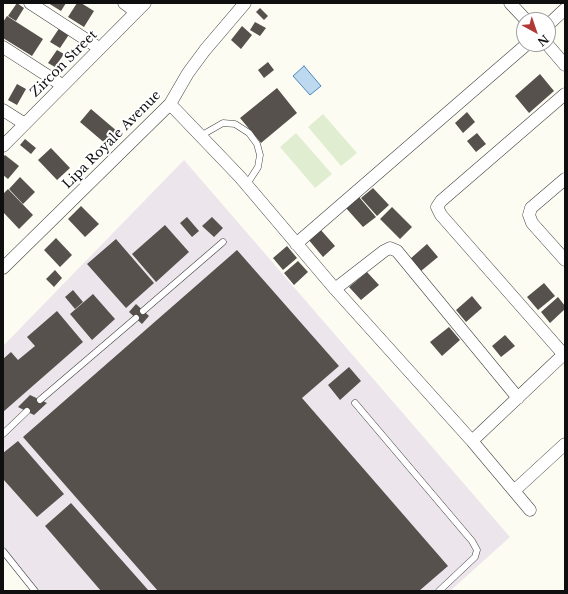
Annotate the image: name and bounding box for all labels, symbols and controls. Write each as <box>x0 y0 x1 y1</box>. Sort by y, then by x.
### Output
north arrow <box>516 12 556 52</box>
street label: Zircon Street <box>27 27 101 101</box>
text: N <box>535 32 552 49</box>
street label: Lipa Royale Avenue <box>60 88 164 192</box>

